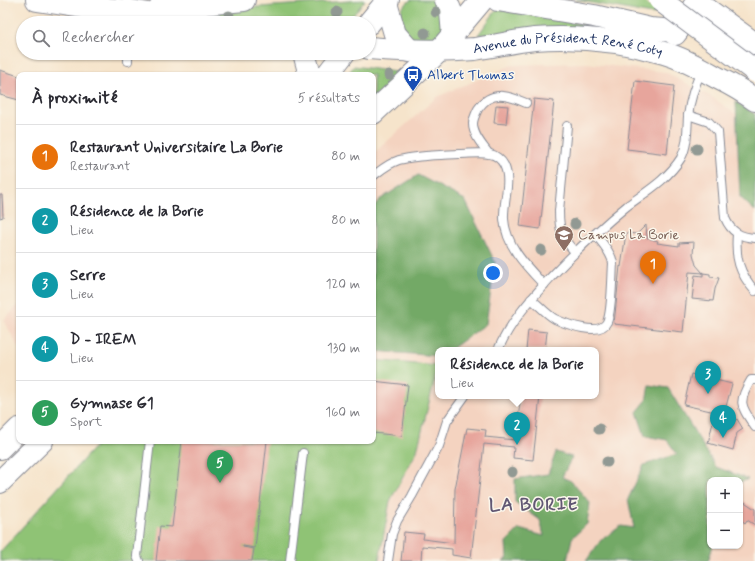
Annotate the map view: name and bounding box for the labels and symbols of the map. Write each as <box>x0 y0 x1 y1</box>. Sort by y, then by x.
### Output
street label: Avenue du Président René Coty <box>472 29 665 61</box>
bus stop icon: Albert Thomas <box>402 64 424 92</box>
place label: Albert Thomas <box>427 66 514 84</box>
school or university icon: Campus La Borie <box>553 224 575 252</box>
place label: Campus La Borie <box>578 226 680 244</box>
pin: 1 <box>640 251 666 284</box>
your location <box>483 263 503 283</box>
pin: 3 <box>695 361 721 394</box>
pin: 4 <box>710 405 736 438</box>
pin: 2 <box>504 412 530 445</box>
pin: 5 <box>207 450 233 483</box>
district label: LA BORIE <box>489 493 579 517</box>

